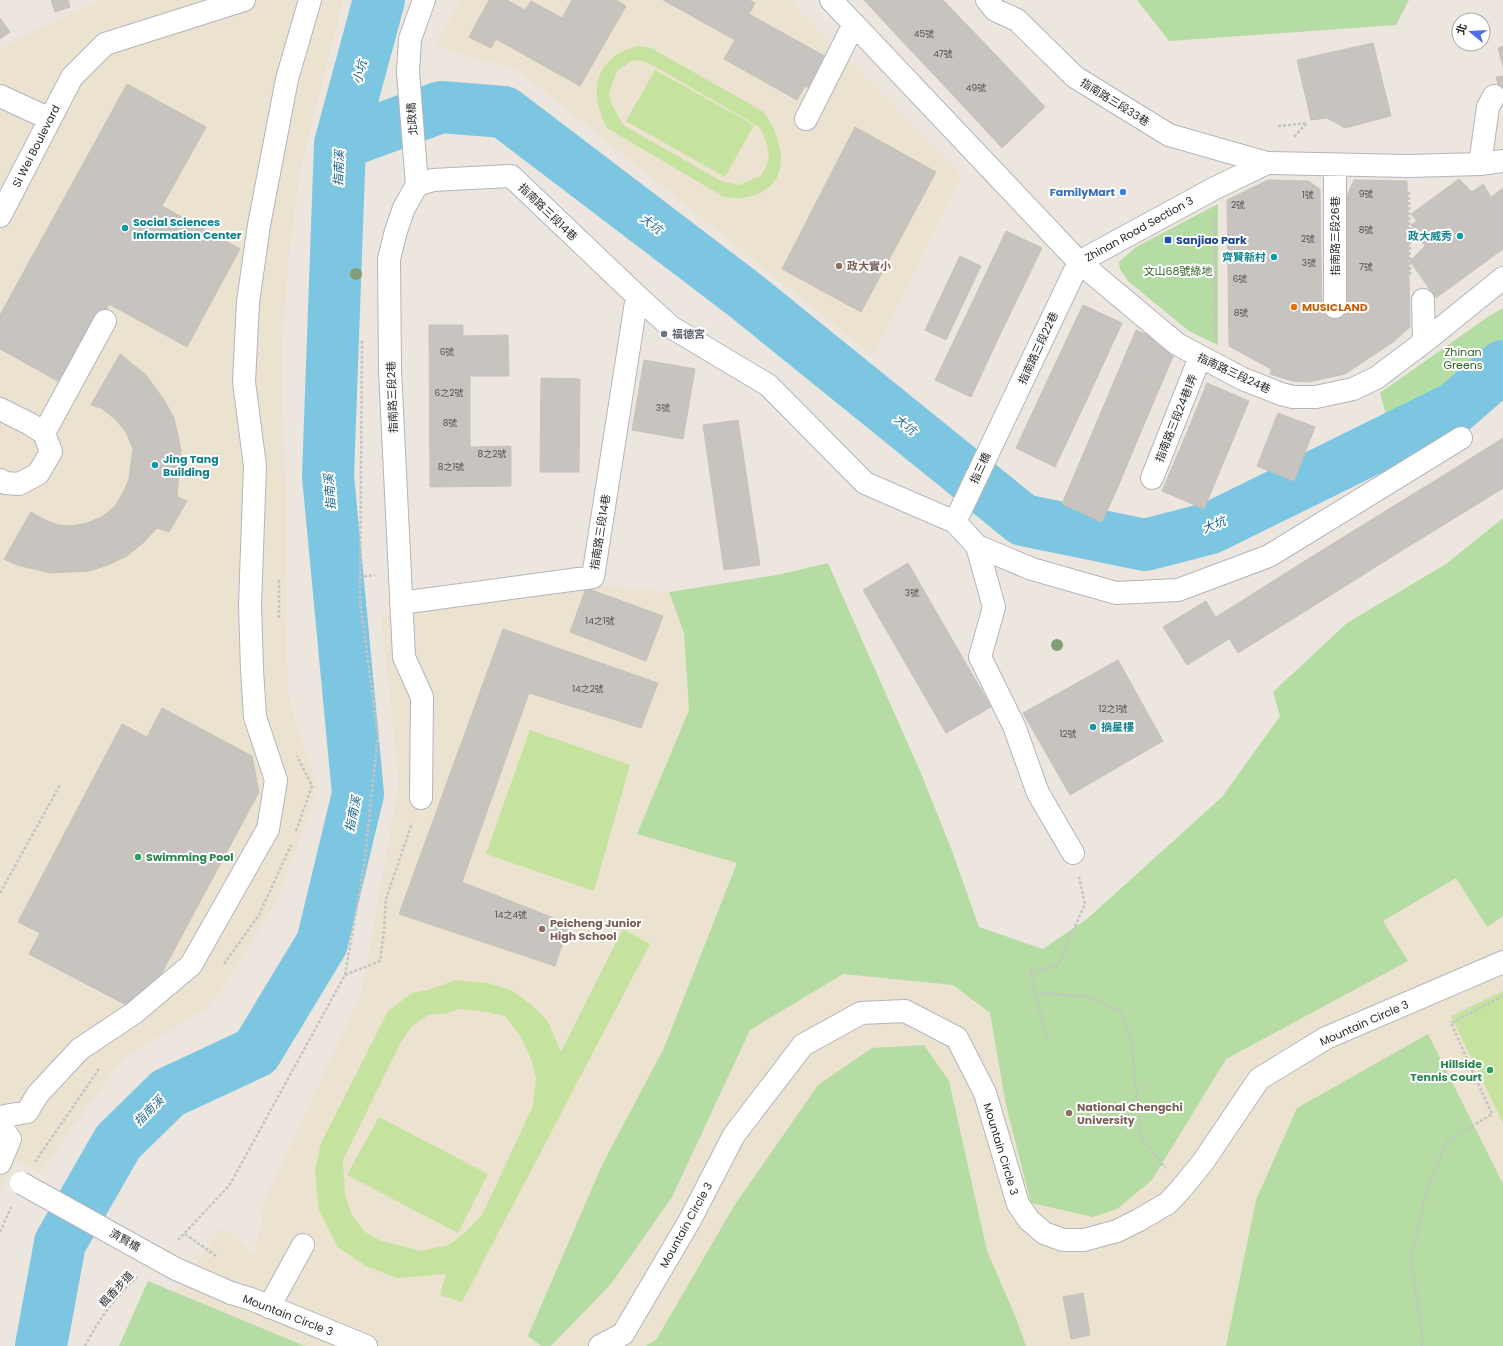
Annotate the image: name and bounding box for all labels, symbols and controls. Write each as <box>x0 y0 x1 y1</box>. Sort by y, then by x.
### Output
north arrow <box>1451 12 1491 52</box>
text: 北 <box>1452 21 1471 37</box>
house number: 45號 <box>914 28 934 40</box>
house number: 47號 <box>933 48 953 60</box>
water label: 小坑 <box>348 56 371 86</box>
street label: 指南路三段33巷 <box>1077 74 1153 130</box>
house number: 49號 <box>966 82 986 94</box>
street label: Si Wei Boulevard <box>8 102 64 190</box>
street label: 北政橋 <box>403 102 421 136</box>
water label: 指南溪 <box>329 148 348 186</box>
street label: 指南路三段14巷 <box>515 180 581 244</box>
place label: FamilyMart <box>1050 184 1116 200</box>
marker: FamilyMart <box>1118 187 1128 197</box>
house number: 9號 <box>1359 188 1373 200</box>
house number: 1號 <box>1302 189 1314 201</box>
street label: Zhinan Road Section 3 <box>1082 192 1196 266</box>
street label: 指南路三段26巷 <box>1327 196 1343 276</box>
house number: 2號 <box>1231 199 1245 211</box>
water label: 大坑 <box>637 210 668 239</box>
place label: Social Sciences Information Center <box>133 214 242 243</box>
marker: Social Sciences Information Center <box>120 223 130 233</box>
house number: 8號 <box>1359 224 1373 236</box>
place label: 政大威秀 <box>1408 228 1452 244</box>
marker: 政大威秀 <box>1455 231 1465 241</box>
place label: Sanjiao Park <box>1176 232 1247 248</box>
house number: 2號 <box>1301 233 1315 245</box>
marker: Sanjiao Park <box>1163 235 1173 245</box>
place label: 齊賢新村 <box>1222 249 1266 265</box>
marker: 齊賢新村 <box>1269 252 1279 262</box>
house number: 3號 <box>1302 257 1316 269</box>
place label: 政大實小 <box>847 258 891 274</box>
marker: 政大實小 <box>834 261 844 271</box>
house number: 7號 <box>1359 261 1373 273</box>
park label: 文山68號綠地 <box>1144 263 1212 279</box>
house number: 6號 <box>1233 273 1247 285</box>
place label: MUSICLAND <box>1302 299 1368 315</box>
marker: MUSICLAND <box>1289 302 1299 312</box>
house number: 8號 <box>1234 307 1248 319</box>
street label: 指南路三段22巷 <box>1014 309 1062 387</box>
place label: 福德宮 <box>672 326 705 342</box>
marker: 福德宮 <box>659 329 669 339</box>
park label: Zhinan Greens <box>1443 344 1483 373</box>
house number: 6號 <box>440 346 454 358</box>
street label: 指南路三段24巷 <box>1195 349 1273 397</box>
street label: 指南路三段2巷 <box>383 361 401 433</box>
street label: 指南路三段24巷1弄 <box>1151 372 1201 464</box>
house number: 6之2號 <box>435 387 463 399</box>
house number: 3號 <box>656 402 670 414</box>
water label: 大坑 <box>891 410 922 440</box>
house number: 8號 <box>443 417 457 429</box>
house number: 8之2號 <box>478 448 506 460</box>
street label: 指三橋 <box>966 450 994 486</box>
place label: Jing Tang Building <box>163 451 219 480</box>
marker: Jing Tang Building <box>150 460 160 470</box>
house number: 8之1號 <box>438 461 464 473</box>
water label: 指南溪 <box>320 471 339 511</box>
street label: 指南路三段14巷 <box>586 493 614 571</box>
water label: 大坑 <box>1199 511 1230 537</box>
house number: 3號 <box>905 587 919 599</box>
house number: 14之1號 <box>585 615 615 627</box>
house number: 14之2號 <box>572 683 604 695</box>
house number: 12之1號 <box>1099 703 1127 715</box>
place label: 摘星樓 <box>1101 719 1134 735</box>
marker: 摘星樓 <box>1088 722 1098 732</box>
house number: 12號 <box>1059 728 1077 740</box>
water label: 指南溪 <box>340 793 365 833</box>
place label: Swimming Pool <box>146 849 233 865</box>
marker: Swimming Pool <box>133 852 143 862</box>
house number: 14之4號 <box>495 909 527 921</box>
place label: Peicheng Junior High School <box>550 915 641 944</box>
marker: Peicheng Junior High School <box>537 924 547 934</box>
street label: Mountain Circle 3 <box>1317 996 1411 1050</box>
place label: Hillside Tennis Court <box>1410 1056 1483 1085</box>
marker: Hillside Tennis Court <box>1485 1065 1495 1075</box>
water label: 指南溪 <box>130 1090 169 1129</box>
place label: National Chengchi University <box>1077 1099 1183 1128</box>
street label: Mountain Circle 3 <box>979 1101 1023 1197</box>
marker: National Chengchi University <box>1064 1108 1074 1118</box>
street label: Mountain Circle 3 <box>656 1179 716 1271</box>
street label: 濟賢橋 <box>107 1225 143 1255</box>
street label: 楓香步道 <box>95 1267 137 1311</box>
street label: Mountain Circle 3 <box>240 1290 336 1340</box>

